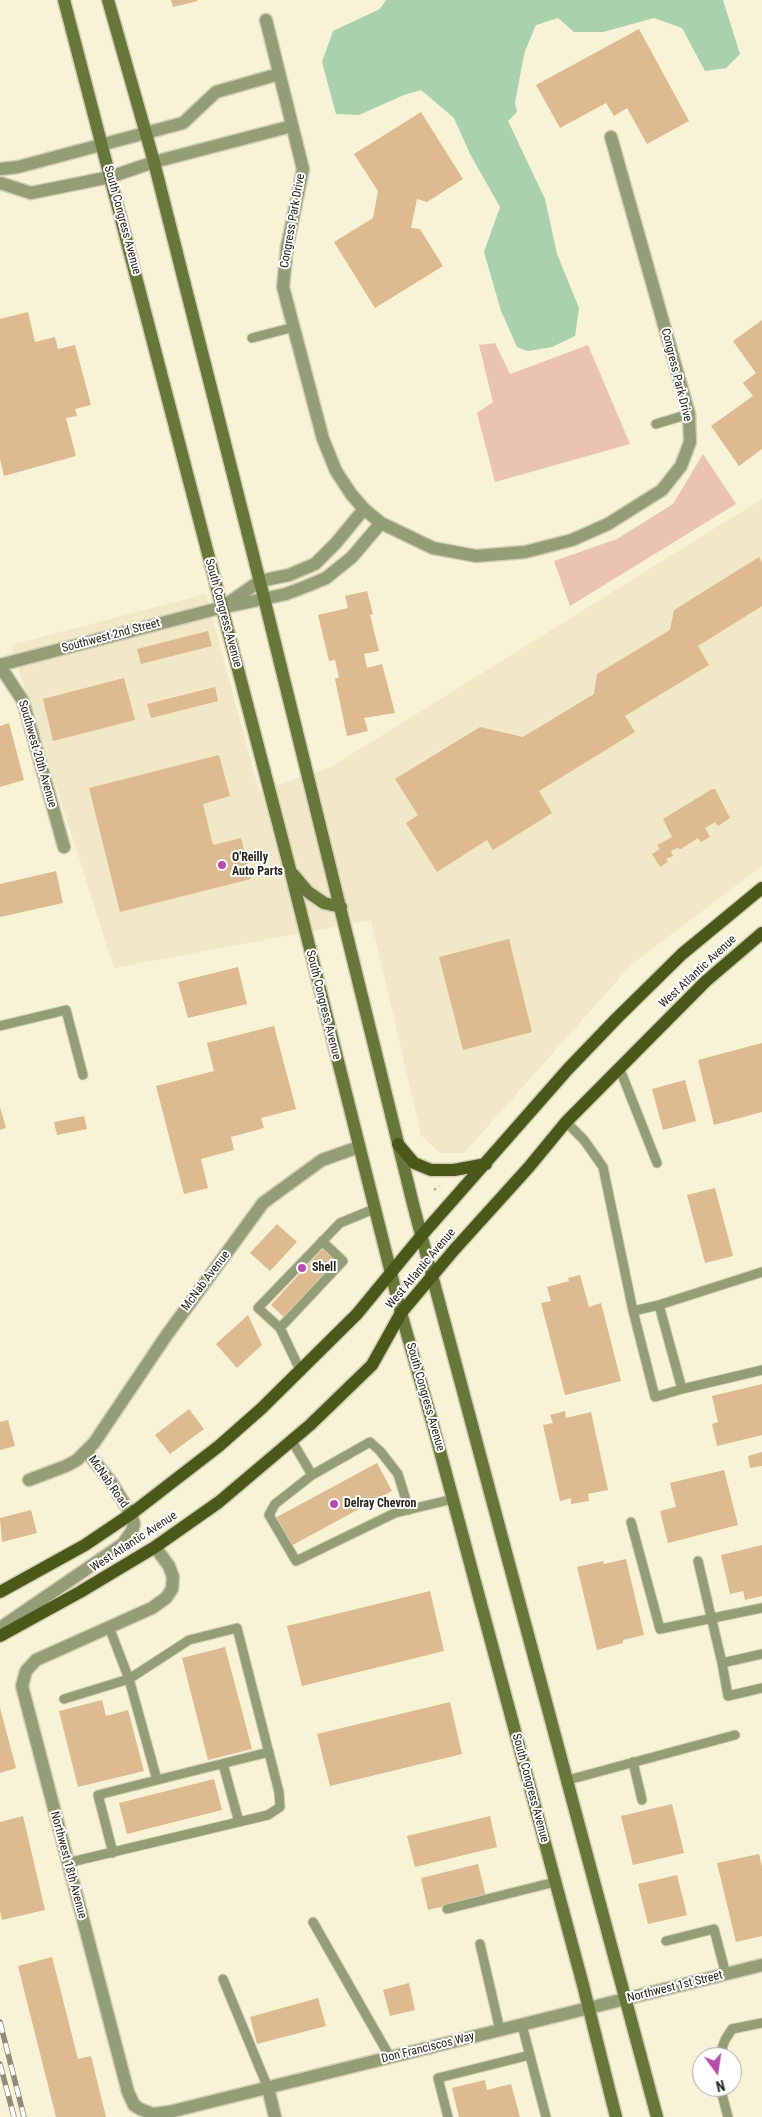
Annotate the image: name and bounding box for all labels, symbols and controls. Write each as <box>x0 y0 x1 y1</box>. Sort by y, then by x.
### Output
street label: South Congress Avenue <box>101 164 143 276</box>
street label: Congress Park Drive <box>278 173 308 269</box>
street label: Congress Park Drive <box>657 327 695 423</box>
street label: South Congress Avenue <box>202 557 244 669</box>
street label: Southwest 2nd Street <box>60 616 162 656</box>
street label: Southwest 20th Avenue <box>15 699 59 809</box>
place label: O'Reilly Auto Parts <box>232 851 283 879</box>
marker: O'Reilly Auto Parts <box>216 859 228 871</box>
street label: West Atlantic Avenue <box>656 933 740 1011</box>
street label: South Congress Avenue <box>302 949 344 1061</box>
street label: West Atlantic Avenue <box>383 1226 459 1312</box>
street label: McNab Avenue <box>179 1248 233 1314</box>
place label: Shell <box>312 1261 336 1275</box>
marker: Shell <box>296 1262 308 1274</box>
street label: South Congress Avenue <box>403 1341 447 1453</box>
street label: McNab Road <box>85 1453 131 1511</box>
place label: Delray Chevron <box>344 1497 416 1511</box>
marker: Delray Chevron <box>328 1498 340 1510</box>
street label: West Atlantic Avenue <box>88 1509 180 1575</box>
street label: South Congress Avenue <box>509 1732 551 1844</box>
street label: Northwest 18th Avenue <box>47 1810 89 1920</box>
street label: Northwest 1st Street <box>626 1968 724 2006</box>
street label: Don Franciscos Way <box>380 2029 476 2067</box>
north arrow <box>692 2047 742 2097</box>
text: N <box>714 2077 726 2094</box>

